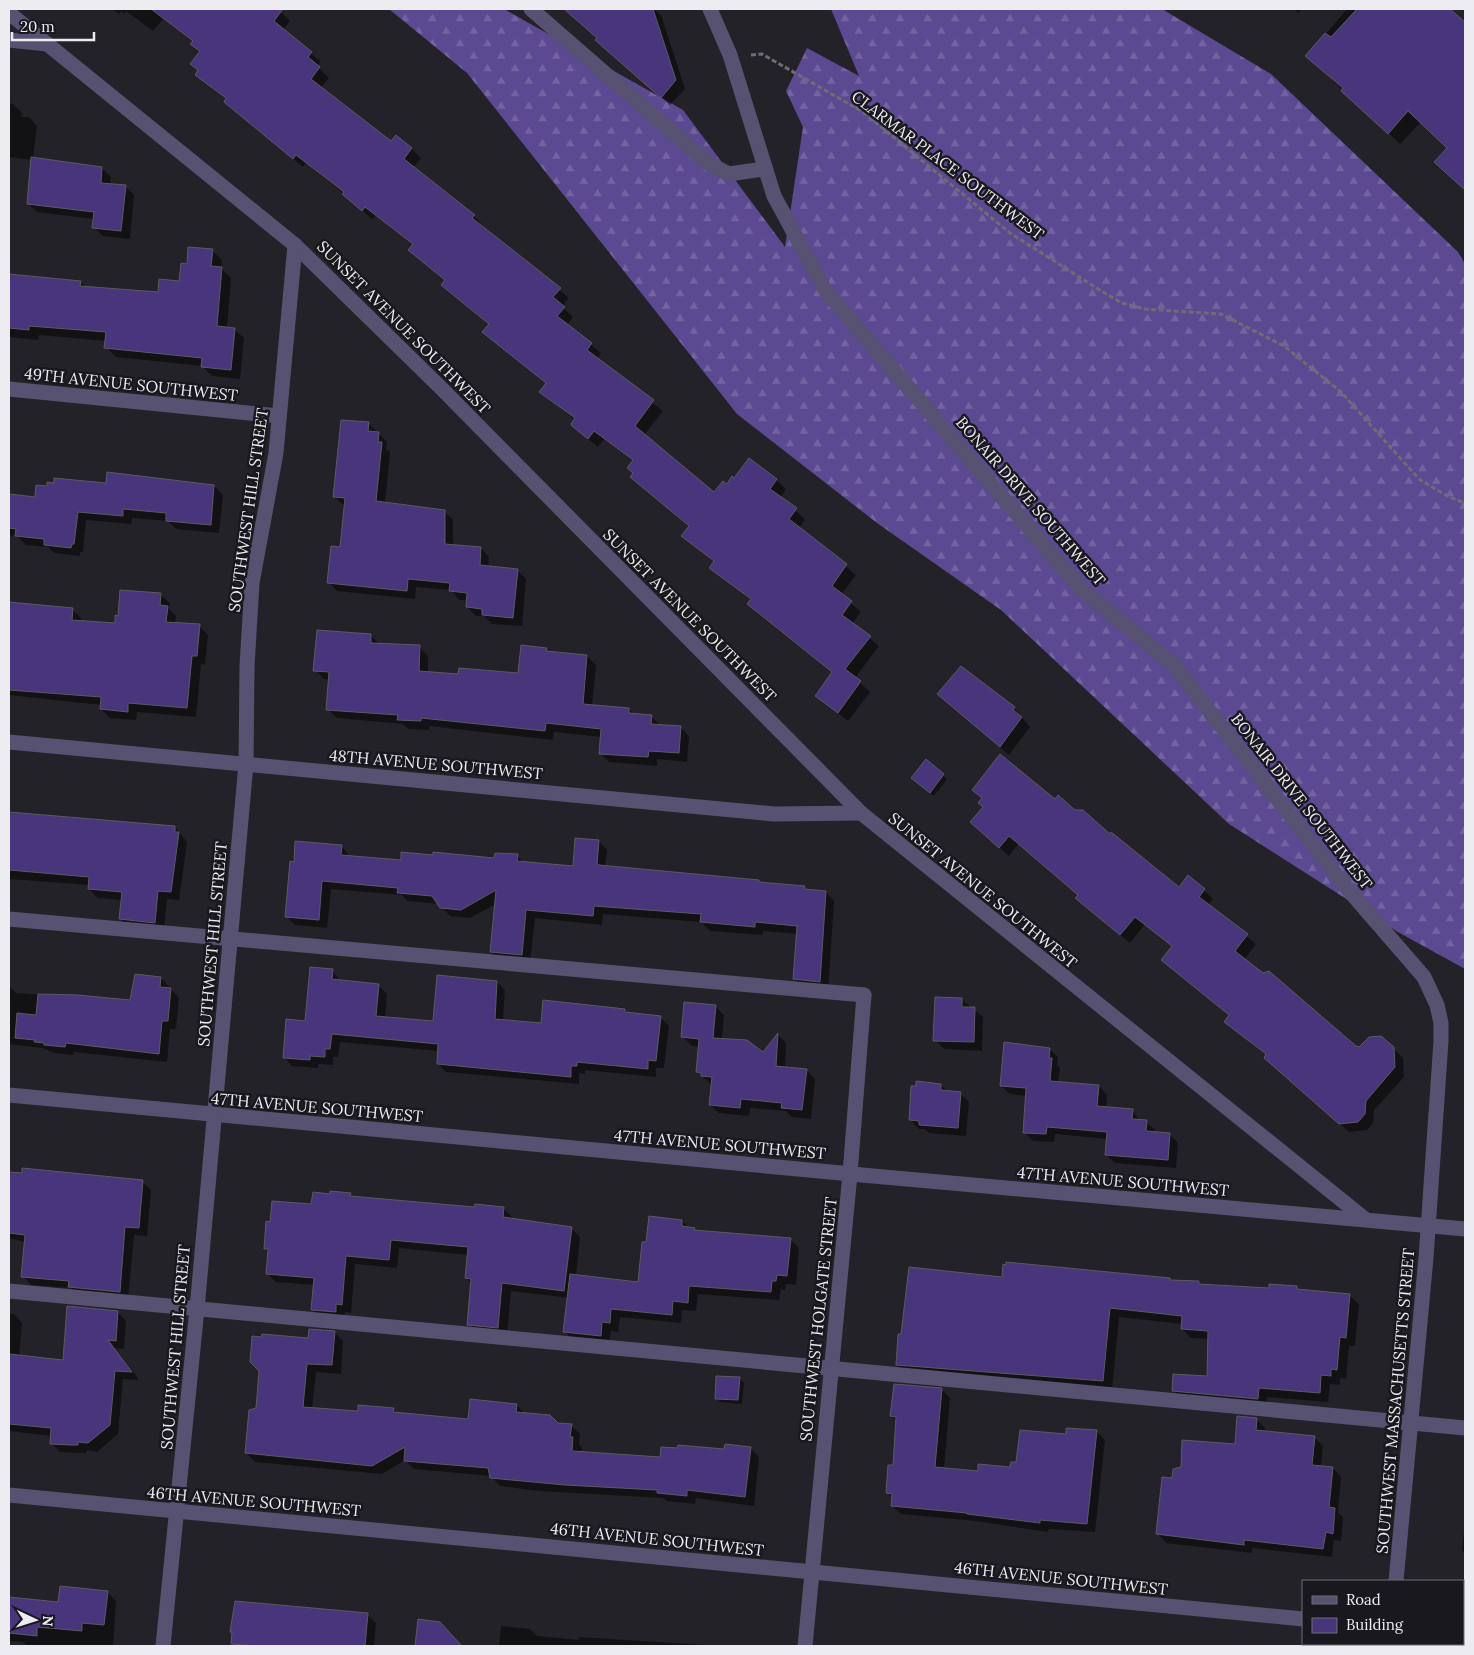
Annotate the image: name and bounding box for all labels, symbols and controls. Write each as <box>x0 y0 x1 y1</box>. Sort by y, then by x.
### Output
scale bar <box>12 10 95 42</box>
text: 20 m <box>20 17 55 36</box>
street label: CLARMAR PLACE SOUTHWEST <box>848 86 1048 244</box>
street label: SUNSET AVENUE SOUTHWEST <box>313 236 495 418</box>
street label: 49TH AVENUE SOUTHWEST <box>23 363 239 405</box>
street label: SOUTHWEST HILL STREET <box>224 407 272 613</box>
street label: BONAIR DRIVE SOUTHWEST <box>952 412 1110 590</box>
street label: SUNSET AVENUE SOUTHWEST <box>599 524 781 706</box>
street label: BONAIR DRIVE SOUTHWEST <box>1227 709 1377 893</box>
street label: 48TH AVENUE SOUTHWEST <box>328 745 544 783</box>
street label: SUNSET AVENUE SOUTHWEST <box>885 808 1081 972</box>
street label: SOUTHWEST HILL STREET <box>193 841 231 1047</box>
street label: 47TH AVENUE SOUTHWEST <box>210 1088 424 1126</box>
street label: 47TH AVENUE SOUTHWEST <box>613 1125 827 1163</box>
street label: 47TH AVENUE SOUTHWEST <box>1016 1162 1230 1200</box>
street label: SOUTHWEST HOLGATE STREET <box>795 1196 841 1442</box>
street label: SOUTHWEST HILL STREET <box>156 1244 194 1450</box>
street label: SOUTHWEST MASSACHUSETTS STREET <box>1372 1247 1418 1555</box>
street label: 46TH AVENUE SOUTHWEST <box>146 1482 362 1520</box>
street label: 46TH AVENUE SOUTHWEST <box>549 1518 765 1560</box>
street label: 46TH AVENUE SOUTHWEST <box>953 1557 1169 1599</box>
legend <box>1302 1580 1464 1645</box>
text: Road <box>1346 1590 1381 1609</box>
north arrow <box>10 1595 60 1645</box>
text: N <box>39 1615 57 1627</box>
text: Building <box>1346 1615 1404 1634</box>

